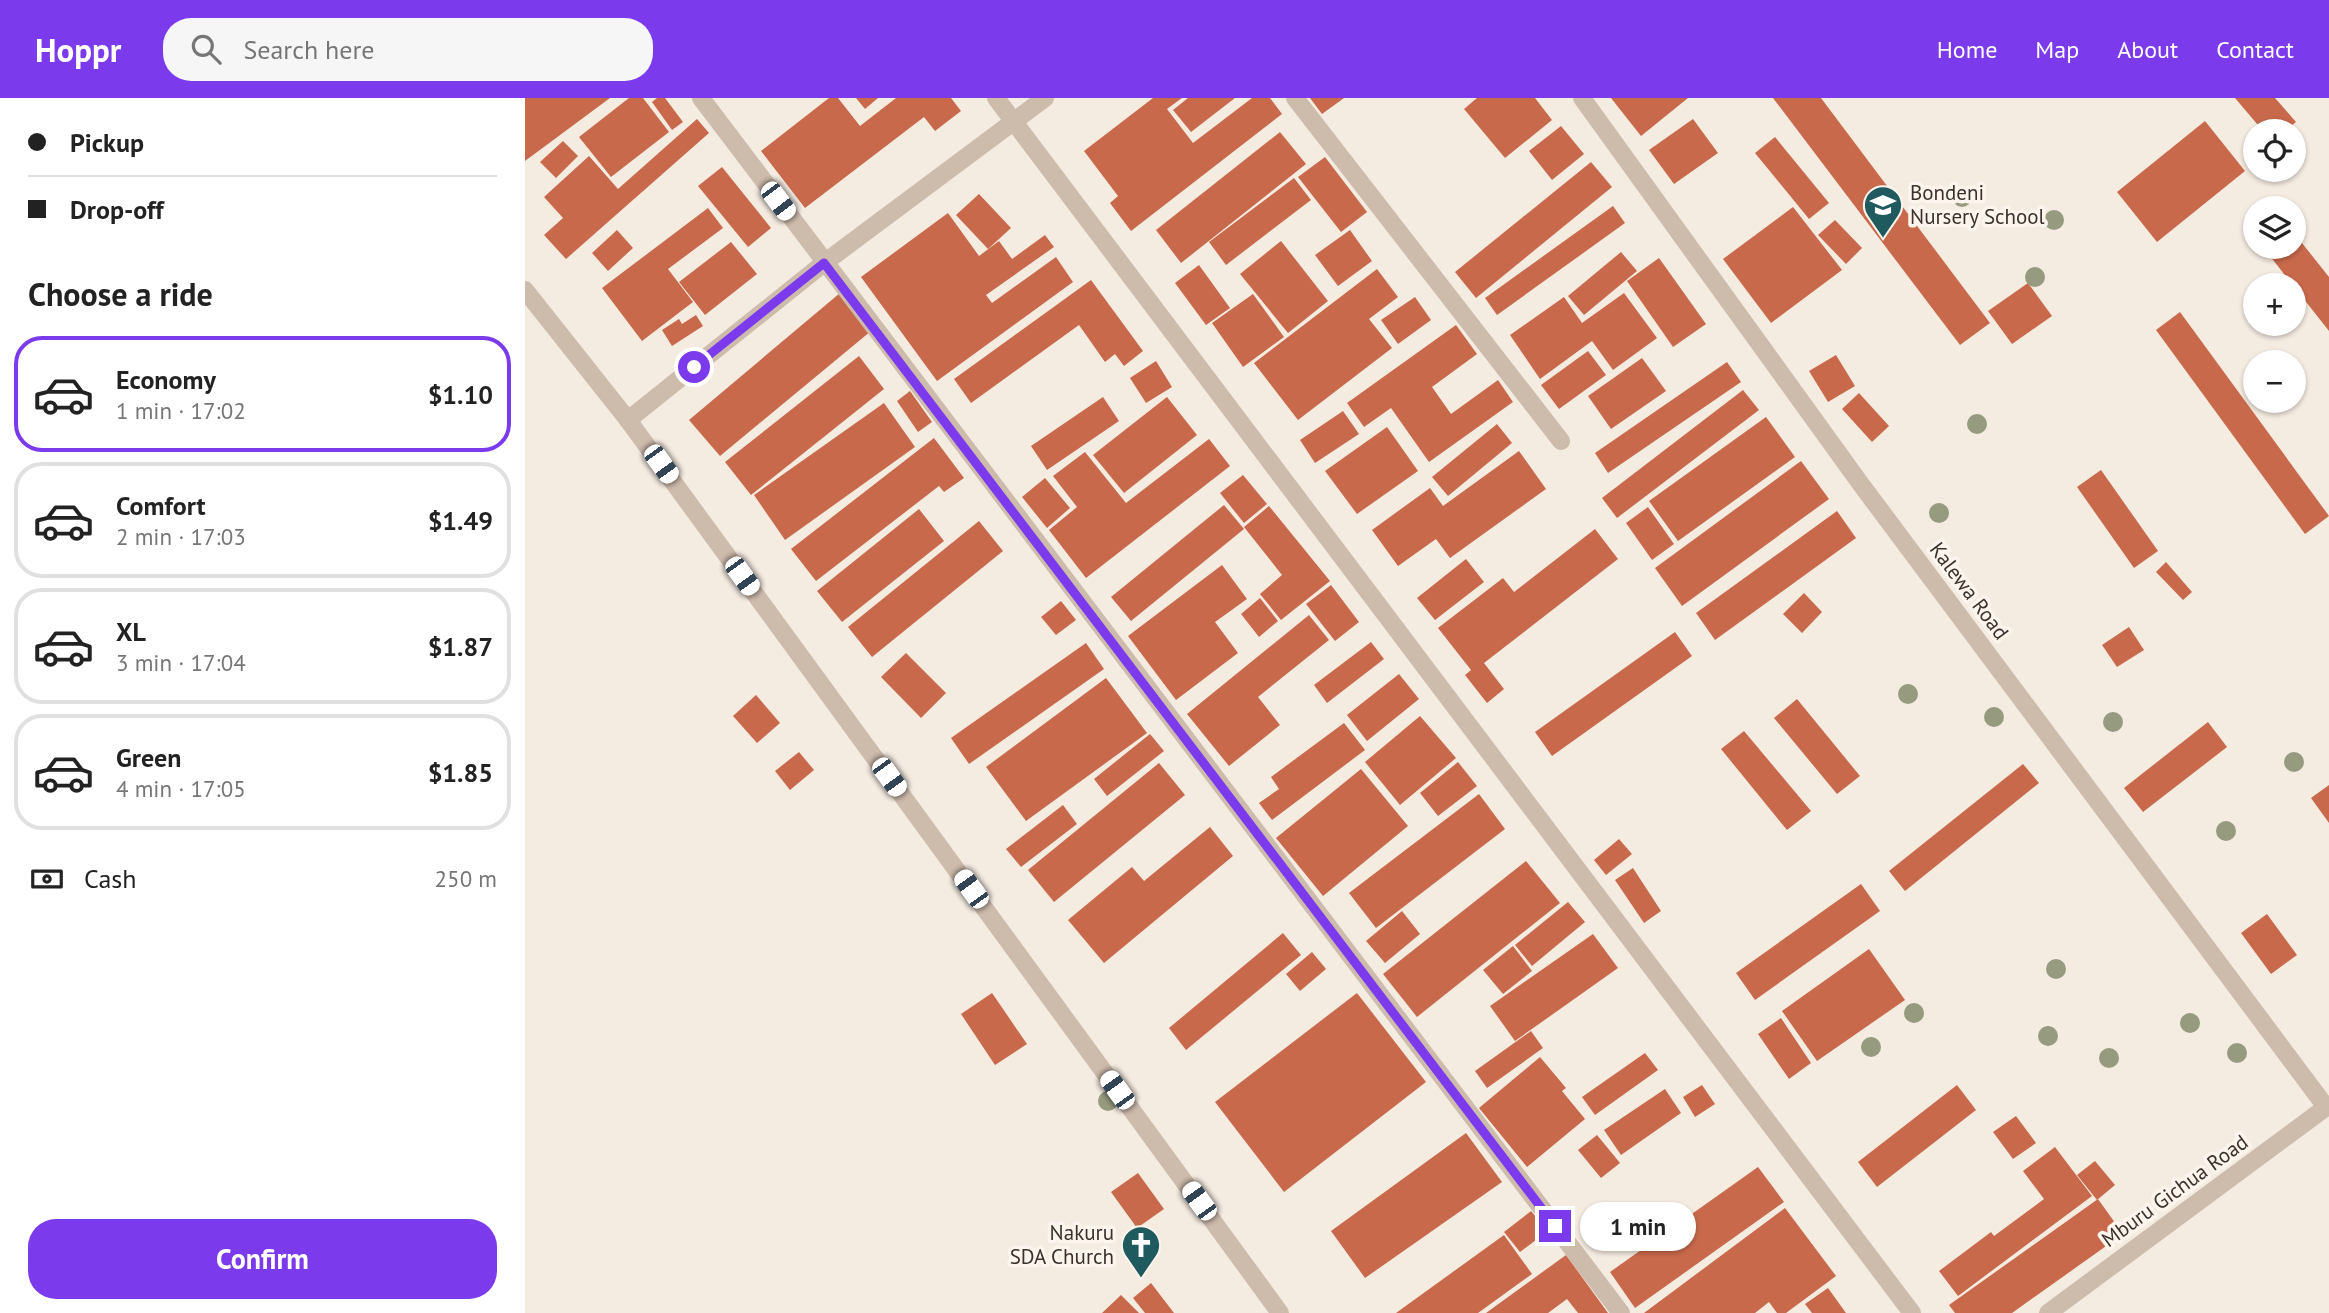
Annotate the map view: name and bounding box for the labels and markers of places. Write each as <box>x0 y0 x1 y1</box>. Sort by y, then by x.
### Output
place label: Bondeni Nursery School <box>1910 179 2045 230</box>
school or university icon: Bondeni Nursery School <box>1862 184 1904 239</box>
place label: Nakuru SDA Church <box>1010 1219 1114 1270</box>
church icon: Nakuru SDA Church <box>1120 1224 1162 1279</box>

